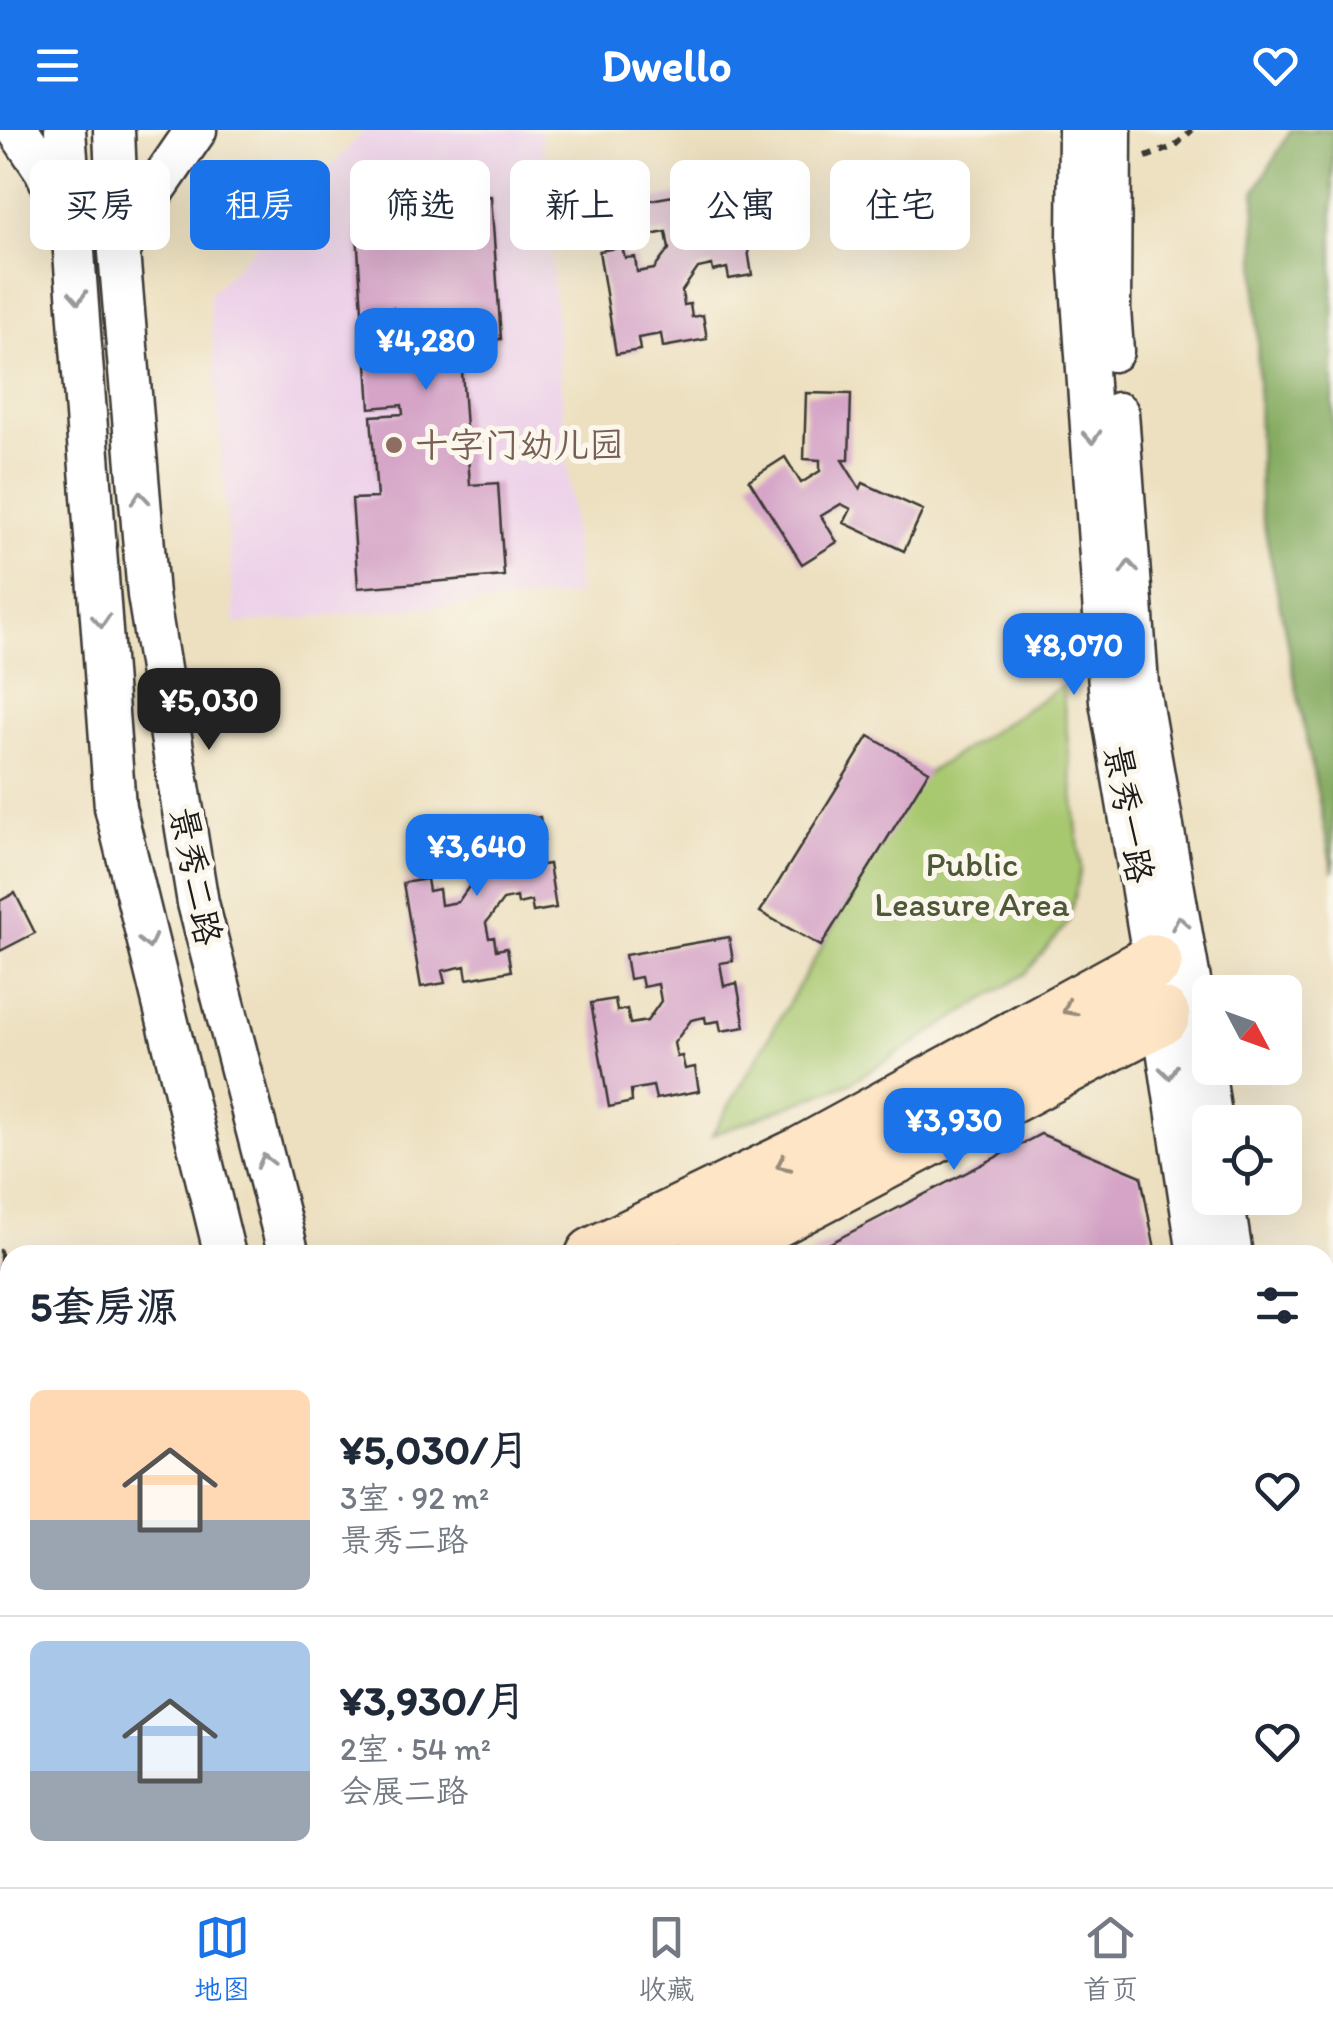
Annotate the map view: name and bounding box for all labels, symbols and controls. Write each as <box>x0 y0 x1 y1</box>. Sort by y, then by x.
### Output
icon: menu <box>30 38 85 93</box>
text: Dwello <box>601 38 732 92</box>
icon: heart <box>1248 38 1303 93</box>
chip: 买房 <box>30 160 170 250</box>
chip: 租房 <box>190 160 330 250</box>
chip: 筛选 <box>350 160 490 250</box>
chip: 新上 <box>510 160 650 250</box>
chip: 公寓 <box>670 160 810 250</box>
chip: 住宅 <box>830 160 970 250</box>
one-way arrow <box>66 289 88 305</box>
pin: ¥4,280 <box>345 308 507 393</box>
text: ¥4,280 <box>377 321 475 359</box>
place label: 十字门幼儿园 <box>414 424 624 466</box>
one-way arrow <box>1080 430 1102 446</box>
marker: 十字门幼儿园 <box>383 434 405 456</box>
one-way arrow <box>130 490 151 506</box>
one-way arrow <box>1119 558 1140 574</box>
pin: ¥8,070 <box>993 613 1155 698</box>
one-way arrow <box>90 614 112 630</box>
text: ¥8,070 <box>1025 626 1123 664</box>
pin: ¥5,030 <box>128 668 290 753</box>
text: ¥5,030 <box>159 681 259 719</box>
street label: 景秀一路 <box>1096 741 1162 887</box>
street label: 景秀二路 <box>162 803 230 949</box>
pin: ¥3,640 <box>396 814 558 899</box>
text: ¥3,640 <box>428 827 526 865</box>
park label: Public Leasure Area <box>874 843 1070 925</box>
one-way arrow <box>1170 914 1191 931</box>
one-way arrow <box>136 933 157 950</box>
north arrow <box>1192 975 1302 1085</box>
map controls <box>1192 975 1302 1215</box>
one-way arrow <box>1061 997 1079 1017</box>
one-way arrow <box>1158 1063 1179 1080</box>
pin: ¥3,930 <box>873 1088 1035 1173</box>
text: ¥3,930 <box>906 1101 1002 1139</box>
button: locate <box>1192 1105 1302 1215</box>
one-way arrow <box>255 1152 276 1170</box>
one-way arrow <box>775 1152 793 1172</box>
icon: filters <box>1250 1278 1305 1333</box>
text: 5套房源 <box>30 1281 178 1332</box>
text: ¥5,030/月 <box>340 1424 530 1475</box>
icon: home <box>110 1430 230 1550</box>
icon: heart <box>1250 1463 1305 1518</box>
text: 3室 · 92 m² <box>340 1479 489 1517</box>
text: 景秀二路 <box>340 1521 468 1559</box>
text: ¥3,930/月 <box>340 1675 527 1726</box>
icon: home <box>110 1681 230 1801</box>
icon: heart <box>1250 1714 1305 1769</box>
text: 2室 · 54 m² <box>340 1730 491 1768</box>
text: 会展二路 <box>340 1772 468 1810</box>
tab: 地图 <box>194 1910 250 2007</box>
tab: 收藏 <box>638 1910 695 2007</box>
tab: 首页 <box>1083 1910 1139 2007</box>

